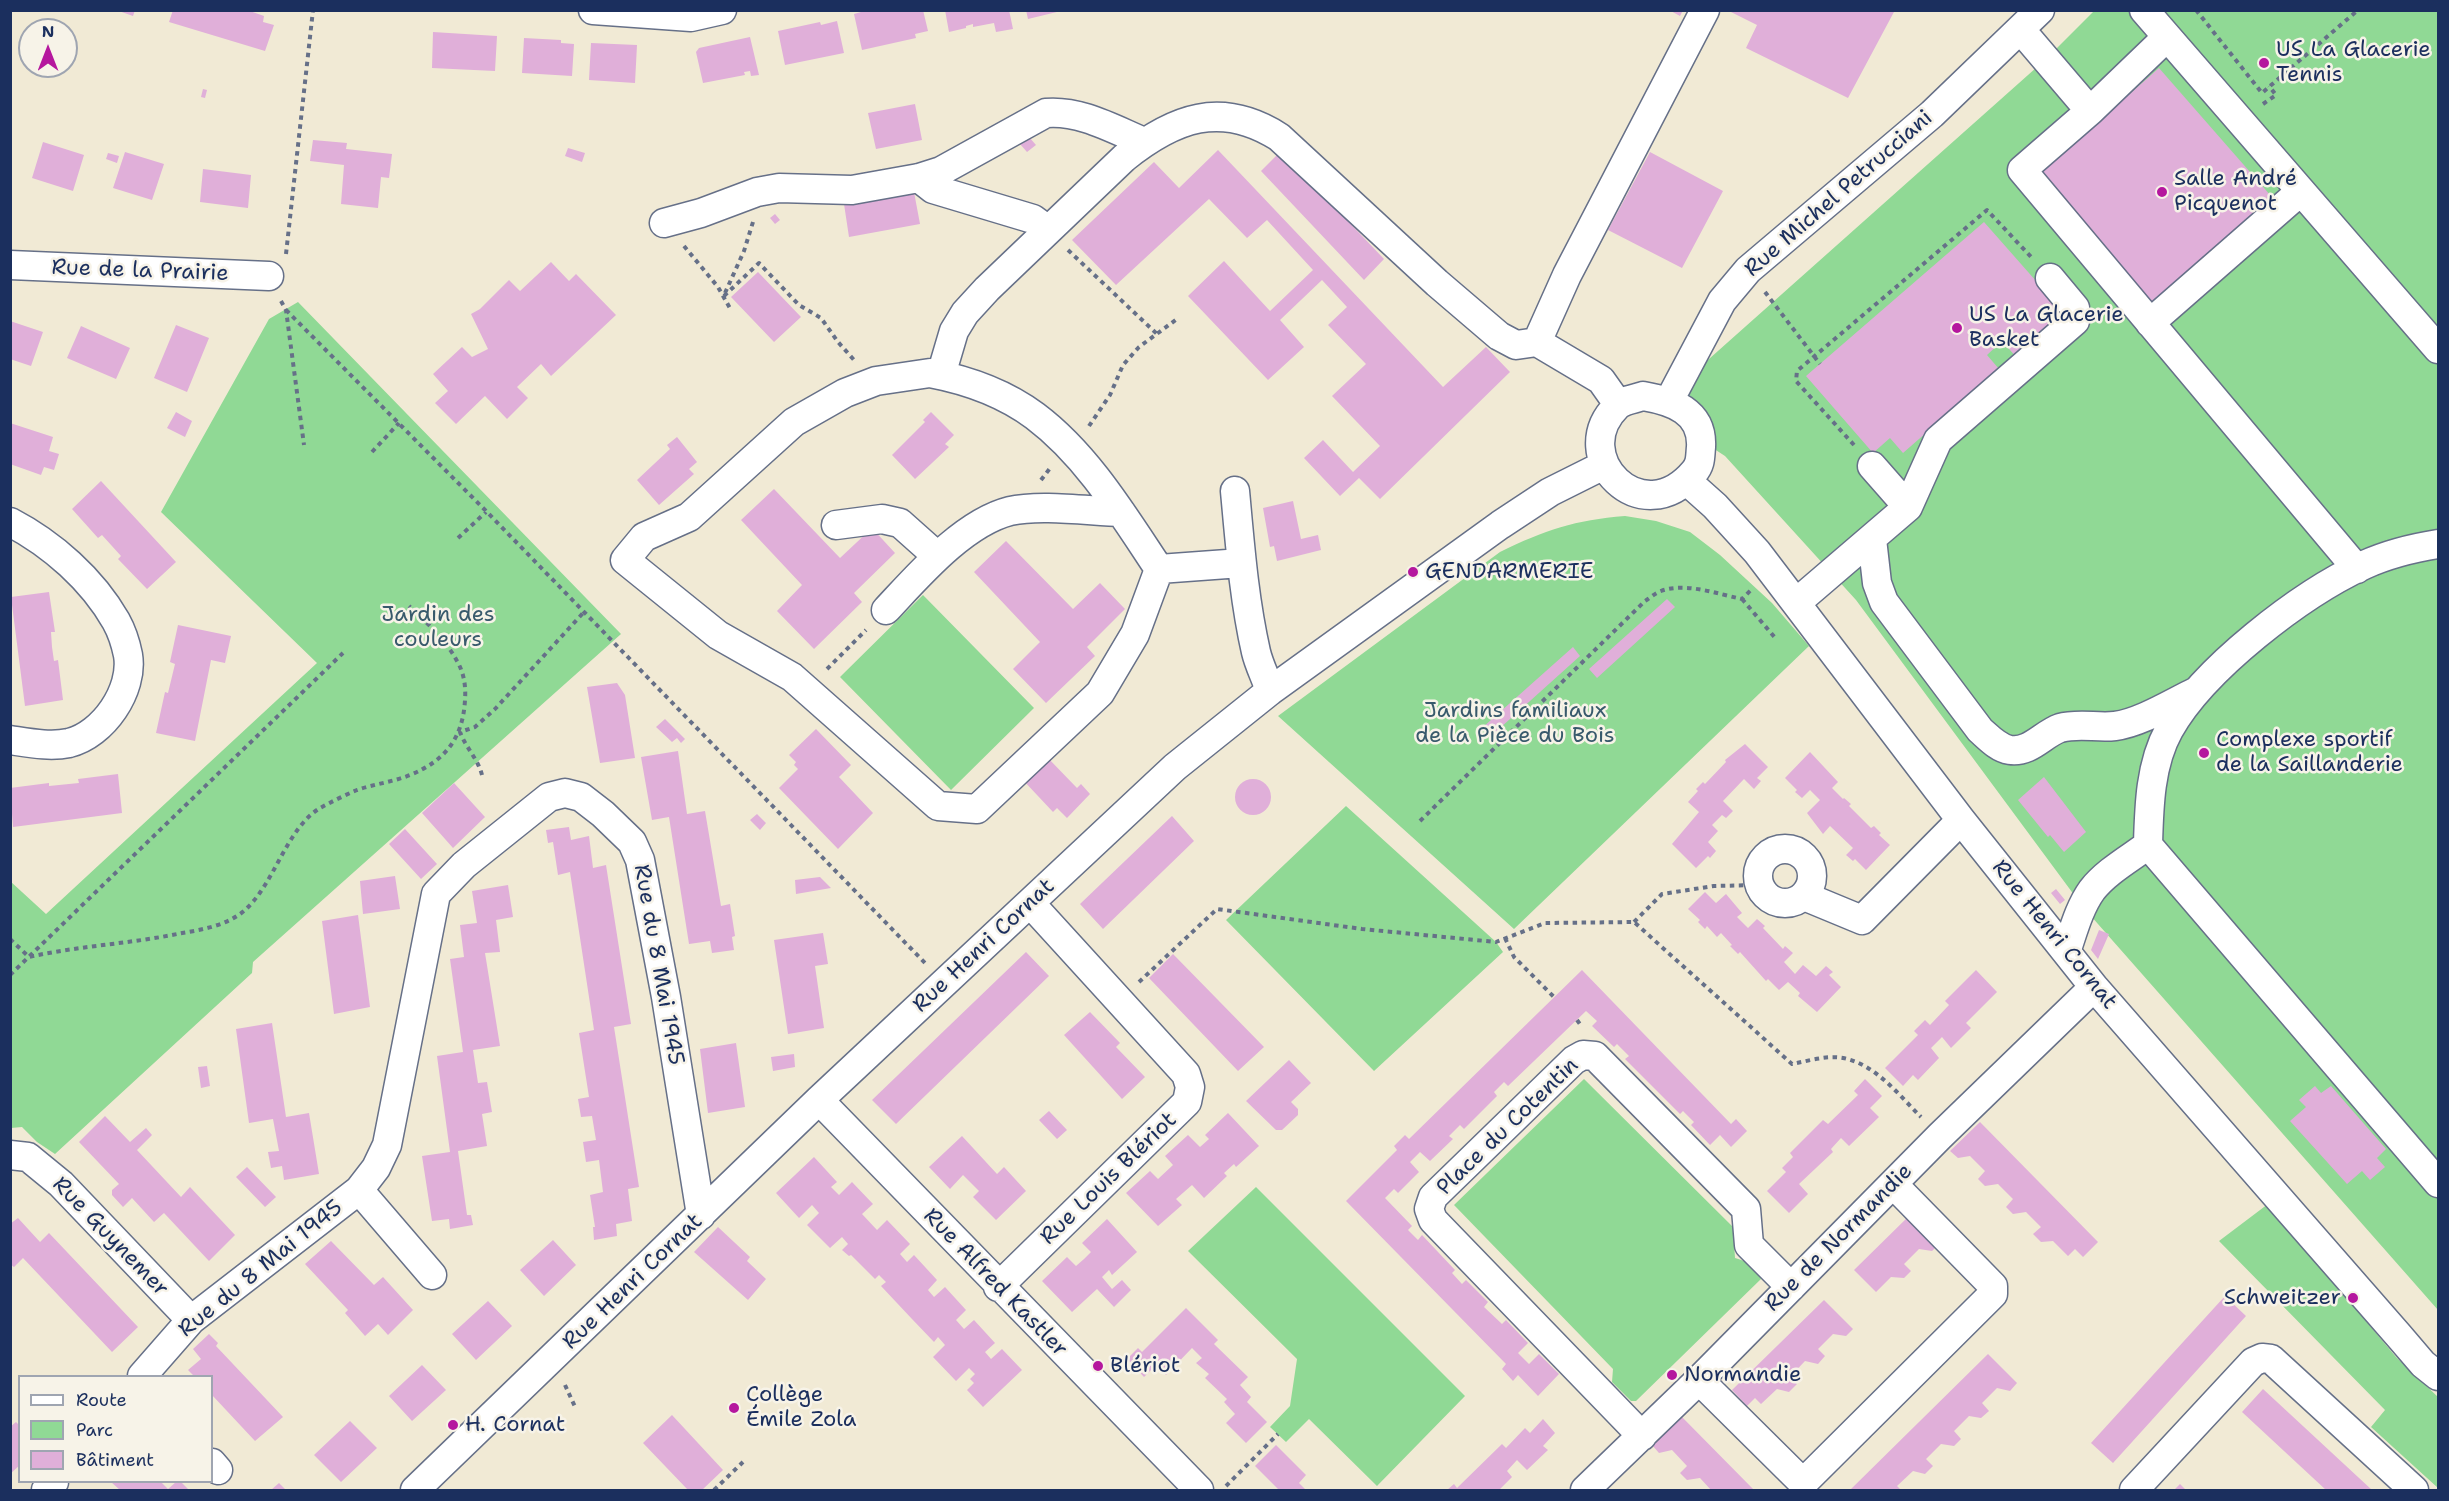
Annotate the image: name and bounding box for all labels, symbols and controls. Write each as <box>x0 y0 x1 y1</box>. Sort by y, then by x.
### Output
north arrow <box>18 18 78 78</box>
text: N <box>42 21 54 42</box>
place label: US La Glacerie Tennis <box>2276 37 2431 88</box>
marker: US La Glacerie Tennis <box>2257 56 2271 70</box>
street label: Rue Michel Petrucciani <box>1740 105 1938 283</box>
place label: Salle André Picquenot <box>2174 166 2297 218</box>
marker: Salle André Picquenot <box>2155 185 2169 199</box>
street label: Rue de la Prairie <box>51 255 229 287</box>
place label: US La Glacerie Basket <box>1969 302 2124 354</box>
marker: US La Glacerie Basket <box>1950 321 1964 335</box>
place label: GENDARMERIE <box>1425 559 1594 585</box>
marker: GENDARMERIE <box>1406 565 1420 579</box>
park label: Jardin des couleurs <box>381 602 495 654</box>
park label: Jardins familiaux de la Pièce du Bois <box>1415 698 1615 750</box>
place label: Complexe sportif de la Saillanderie <box>2216 727 2403 778</box>
marker: Complexe sportif de la Saillanderie <box>2197 746 2211 760</box>
street label: Rue Henri Cornat <box>1986 855 2122 1015</box>
street label: Rue du 8 Mai 1945 <box>627 863 689 1067</box>
street label: Rue Henri Cornat <box>908 874 1060 1018</box>
street label: Place du Cotentin <box>1432 1053 1584 1201</box>
street label: Rue Louis Blériot <box>1035 1107 1183 1251</box>
street label: Rue de Normandie <box>1760 1159 1918 1317</box>
street label: Rue Guynemer <box>46 1172 174 1302</box>
street label: Rue du 8 Mai 1945 <box>174 1195 348 1343</box>
street label: Rue Alfred Kastler <box>917 1203 1073 1363</box>
street label: Rue Henri Cornat <box>558 1209 708 1355</box>
place label: Schweitzer <box>2224 1285 2341 1311</box>
marker: Schweitzer <box>2346 1291 2360 1305</box>
place label: Blériot <box>1110 1353 1180 1379</box>
marker: Blériot <box>1091 1359 1105 1373</box>
place label: Normandie <box>1684 1362 1801 1388</box>
marker: Normandie <box>1665 1368 1679 1382</box>
legend <box>18 1375 213 1483</box>
place label: Collège Émile Zola <box>746 1382 856 1434</box>
text: Route <box>76 1388 127 1412</box>
marker: Collège Émile Zola <box>727 1401 741 1415</box>
place label: H. Cornat <box>465 1412 565 1438</box>
text: Parc <box>76 1418 113 1442</box>
marker: H. Cornat <box>446 1418 460 1432</box>
text: Bâtiment <box>76 1448 154 1472</box>

